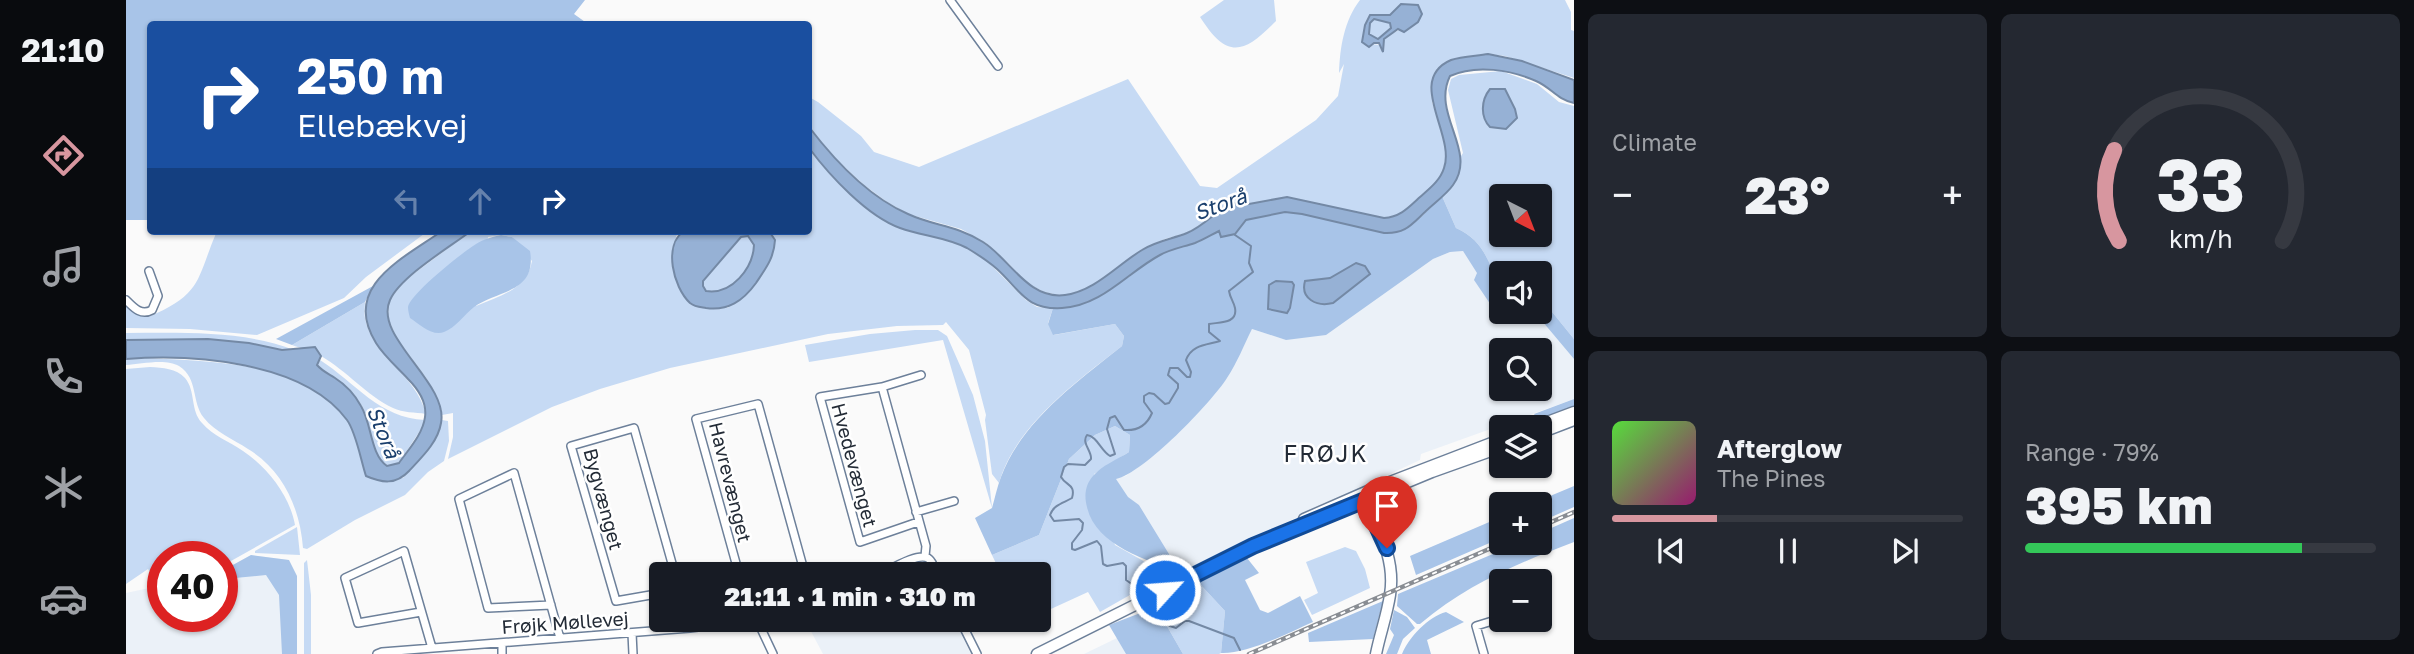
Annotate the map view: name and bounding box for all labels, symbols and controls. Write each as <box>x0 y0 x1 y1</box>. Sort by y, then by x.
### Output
text: 21:10 <box>21 31 105 69</box>
text: 250 m <box>297 46 444 105</box>
icon: right <box>182 49 273 140</box>
text: Ellebækvej <box>297 106 468 144</box>
text: Climate <box>1612 128 1697 156</box>
icon: directions <box>39 131 88 180</box>
text: 33 <box>2156 141 2245 228</box>
text: 23° <box>1745 163 1830 225</box>
text: − <box>1612 172 1633 217</box>
text: + <box>1942 172 1963 217</box>
icon: left <box>388 182 426 220</box>
icon: ahead <box>461 182 499 220</box>
icon: right <box>534 182 572 220</box>
water label: Storå <box>1190 182 1251 225</box>
north arrow <box>1489 184 1552 247</box>
map controls <box>1489 184 1552 632</box>
text: km/h <box>2169 223 2232 254</box>
icon: music <box>39 242 88 291</box>
button: sound <box>1489 261 1552 324</box>
button: search <box>1489 338 1552 401</box>
icon: phone <box>39 352 88 401</box>
street label: Hvedevænget <box>827 400 883 530</box>
water label: Storå <box>362 402 407 463</box>
button: layers <box>1489 415 1552 478</box>
street label: Havrevænget <box>705 419 757 545</box>
text: Afterglow <box>1717 433 1842 464</box>
text: Range · 79% <box>2025 438 2159 466</box>
district label: FRØJK <box>1284 439 1368 467</box>
street label: Bygvænget <box>579 446 629 552</box>
icon: climate <box>39 463 88 512</box>
text: The Pines <box>1717 464 1825 492</box>
text: 395 km <box>2025 473 2213 535</box>
pin <box>1357 476 1417 548</box>
icon: arrive <box>1368 487 1406 525</box>
button: + <box>1489 492 1552 555</box>
icon: previous <box>1652 532 1690 570</box>
icon: pause <box>1769 532 1807 570</box>
icon: next <box>1886 532 1924 570</box>
speed limit sign: 40 <box>147 541 238 632</box>
position arrow <box>1128 553 1202 627</box>
button: − <box>1489 569 1552 632</box>
icon: car <box>39 574 88 623</box>
text: 21:11 · 1 min · 310 m <box>724 581 976 612</box>
street label: Frøjk Møllevej <box>501 606 629 638</box>

